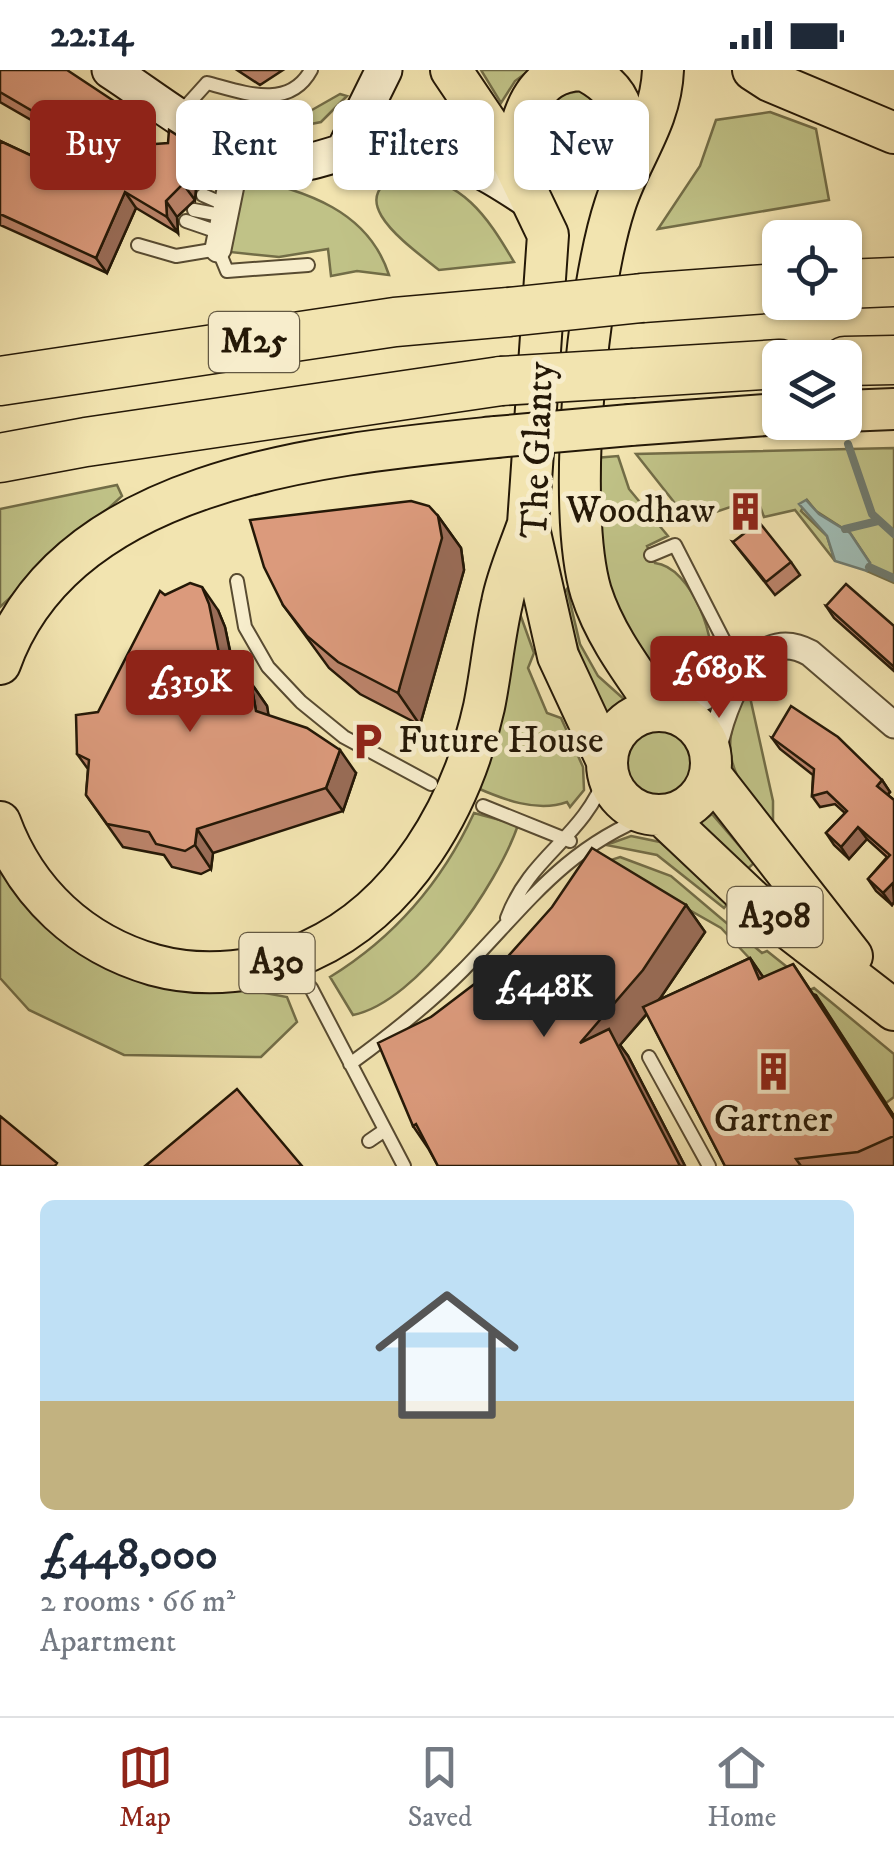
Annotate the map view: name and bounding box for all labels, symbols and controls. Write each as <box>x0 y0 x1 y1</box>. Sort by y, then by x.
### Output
text: 22:14 <box>50 11 133 59</box>
chip: Buy <box>30 100 156 190</box>
chip: Rent <box>176 100 313 190</box>
chip: Filters <box>333 100 494 190</box>
chip: New <box>514 100 649 190</box>
map controls <box>762 220 862 440</box>
button: locate <box>762 220 862 320</box>
road number: M25 <box>209 312 299 372</box>
button: layers <box>762 340 862 440</box>
street label: The Glanty <box>511 360 565 539</box>
place label: Woodhaw <box>565 487 715 535</box>
building icon: Woodhaw <box>724 490 766 532</box>
pin: £689K <box>649 636 789 721</box>
text: £689K <box>672 648 766 688</box>
pin: £319K <box>120 650 260 735</box>
text: £319K <box>148 662 232 702</box>
place label: Future House <box>398 717 604 765</box>
parking icon: Future House <box>347 720 389 762</box>
road number: A308 <box>728 887 822 947</box>
road number: A30 <box>240 933 314 993</box>
pin: £448K <box>474 955 614 1040</box>
text: £448K <box>495 967 593 1007</box>
building icon: Gartner <box>752 1050 794 1092</box>
place label: Gartner <box>714 1096 832 1144</box>
icon: home <box>357 1265 537 1445</box>
text: £448,000 <box>40 1530 218 1582</box>
text: 2 rooms · 66 m² <box>40 1582 235 1622</box>
text: Apartment <box>40 1622 176 1662</box>
tab: Map <box>118 1740 173 1835</box>
tab: Saved <box>408 1740 472 1835</box>
tab: Home <box>707 1740 776 1835</box>

